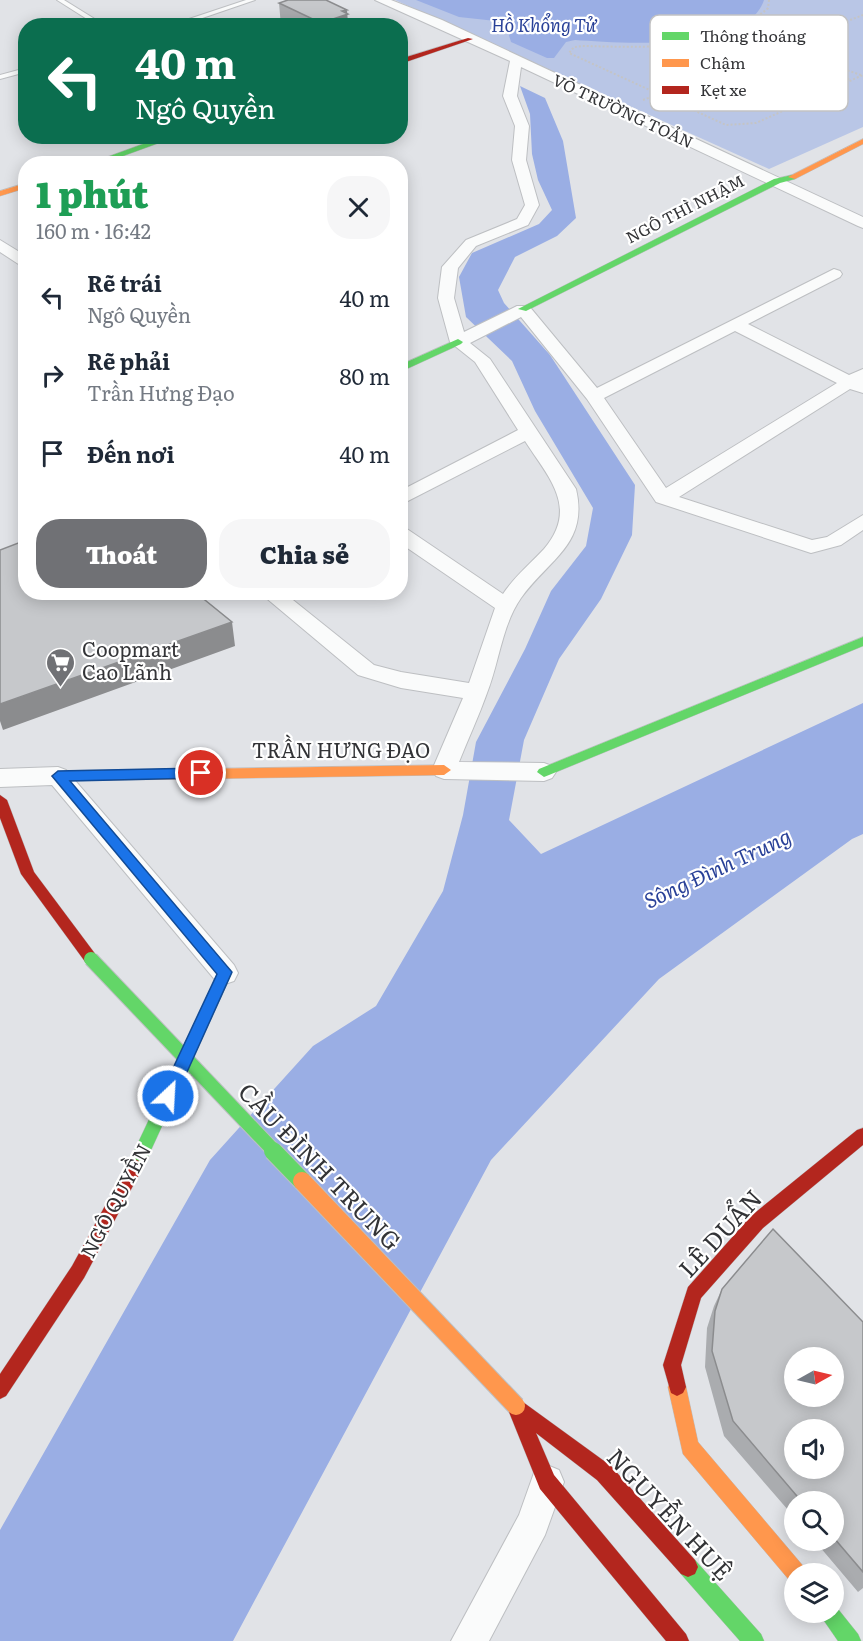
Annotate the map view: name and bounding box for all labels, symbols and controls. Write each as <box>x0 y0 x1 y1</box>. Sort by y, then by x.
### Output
water label: Hồ Khổng Tử <box>491 11 597 38</box>
legend <box>650 15 848 111</box>
text: Thông thoáng <box>700 23 806 47</box>
text: 40 m <box>135 30 236 92</box>
icon: left <box>36 42 114 120</box>
text: Chậm <box>700 50 746 74</box>
street label: VÕ TRƯỜNG TOẢN <box>549 67 698 153</box>
text: Kẹt xe <box>700 77 747 101</box>
text: Ngô Quyền <box>135 87 275 127</box>
text: 1 phút <box>36 166 148 219</box>
street label: NGÔ THÌ NHẬM <box>621 168 748 248</box>
button: close <box>327 176 390 239</box>
text: 160 m · 16:42 <box>36 215 151 245</box>
text: Rẽ trái <box>87 266 162 299</box>
icon: left <box>36 281 69 314</box>
text: 40 m <box>339 281 390 314</box>
text: Ngô Quyền <box>87 299 191 329</box>
text: Rẽ phải <box>87 344 170 377</box>
icon: right <box>36 359 69 392</box>
text: 80 m <box>339 359 390 392</box>
text: Trần Hưng Đạo <box>87 377 235 407</box>
icon: arrive <box>36 437 69 470</box>
text: Đến nơi <box>87 437 175 470</box>
text: 40 m <box>339 437 390 470</box>
button: Thoát <box>36 519 207 588</box>
button: Chia sẻ <box>219 519 390 588</box>
place label: Coopmart Cao Lãnh <box>82 633 179 686</box>
supermarket icon: Coopmart Cao Lãnh <box>45 646 77 688</box>
street label: TRẦN HƯNG ĐẠO <box>252 734 430 764</box>
pin <box>175 747 226 798</box>
icon: arrive <box>184 756 217 789</box>
water label: Sông Đình Trung <box>638 819 796 914</box>
position arrow <box>136 1064 200 1128</box>
street label: CẦU ĐÌNH TRUNG <box>232 1074 410 1257</box>
street label: NGÔ QUYỀN <box>71 1137 157 1263</box>
street label: LÊ DUẨN <box>669 1180 769 1284</box>
north arrow <box>784 1347 844 1407</box>
map controls <box>784 1347 844 1623</box>
button: sound <box>784 1419 844 1479</box>
street label: NGUYỄN HUỆ <box>600 1439 741 1587</box>
button: search <box>784 1491 844 1551</box>
button: layers <box>784 1563 844 1623</box>

